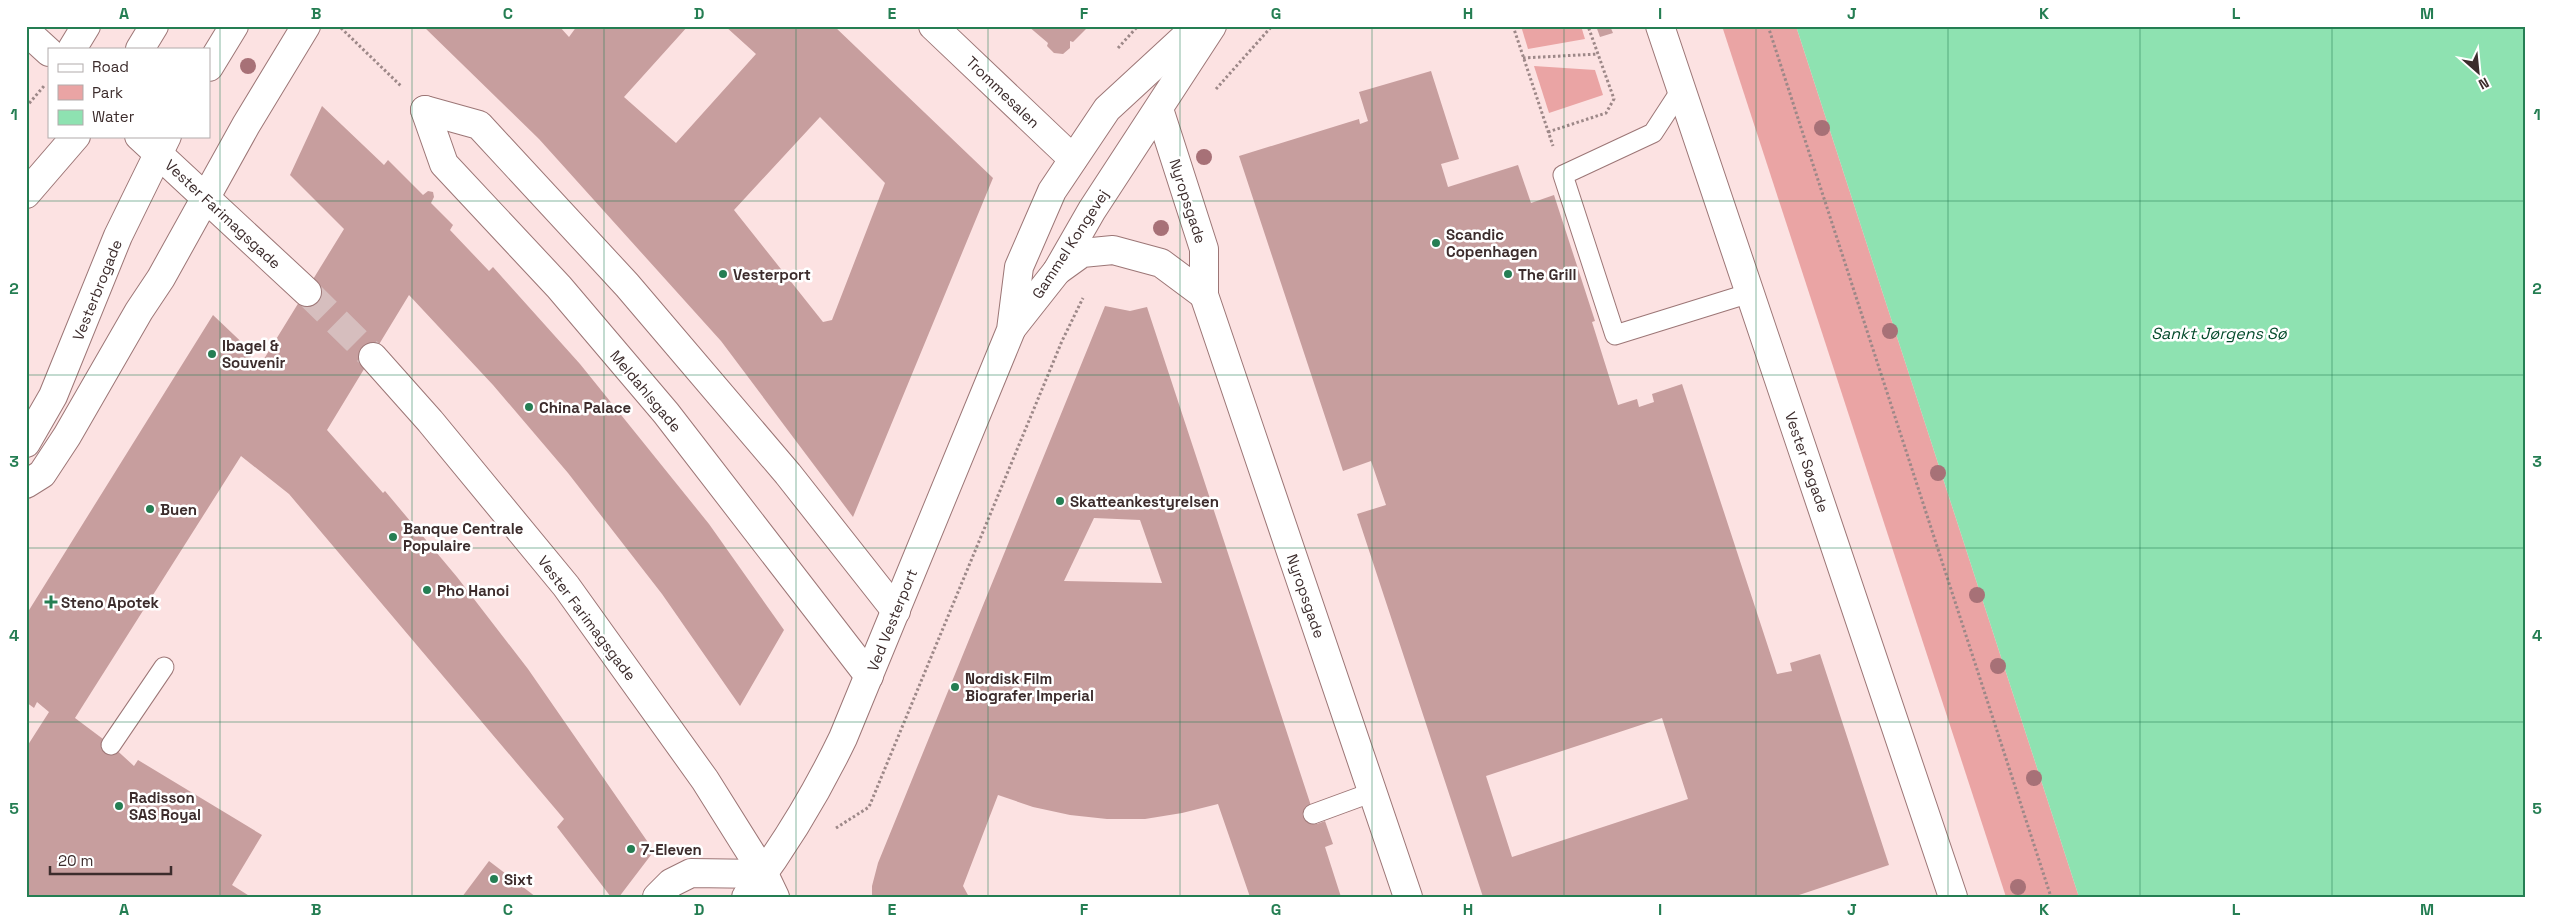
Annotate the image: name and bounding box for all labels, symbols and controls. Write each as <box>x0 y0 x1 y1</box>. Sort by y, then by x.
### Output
text: A <box>119 3 129 24</box>
text: B <box>311 3 321 24</box>
text: C <box>503 3 513 24</box>
text: D <box>694 3 704 24</box>
text: E <box>888 3 897 24</box>
text: F <box>1080 3 1089 24</box>
text: G <box>1271 3 1281 24</box>
text: H <box>1463 3 1473 24</box>
text: I <box>1658 3 1662 24</box>
text: J <box>1847 3 1857 24</box>
text: K <box>2039 3 2049 24</box>
text: L <box>2232 3 2241 24</box>
text: M <box>2420 3 2434 24</box>
legend <box>48 48 210 138</box>
north arrow <box>2454 48 2504 98</box>
street label: Trommesalen <box>962 52 1044 132</box>
text: Road <box>92 57 129 76</box>
text: N <box>2476 73 2492 94</box>
text: Park <box>92 83 123 102</box>
text: 1 <box>10 104 18 125</box>
text: 1 <box>2533 104 2541 125</box>
text: Water <box>92 107 135 126</box>
street label: Vester Farimagsgade <box>161 155 285 273</box>
street label: Nyropsgade <box>1165 156 1211 246</box>
street label: Gammel Kongevej <box>1028 186 1112 302</box>
place label: Scandic Copenhagen <box>1446 225 1538 261</box>
street label: Vesterbrogade <box>68 237 126 343</box>
marker: Scandic Copenhagen <box>1430 237 1442 249</box>
place label: Vesterport <box>733 265 811 284</box>
place label: The Grill <box>1518 265 1576 284</box>
marker: Vesterport <box>717 268 729 280</box>
marker: The Grill <box>1502 268 1514 280</box>
text: 2 <box>9 278 19 299</box>
text: 2 <box>2532 278 2542 299</box>
water label: Sankt Jørgens Sø <box>2151 323 2288 344</box>
place label: Ibagel & Souvenir <box>222 336 285 372</box>
street label: Meldahlsgade <box>606 346 686 436</box>
marker: Ibagel & Souvenir <box>206 348 218 360</box>
place label: China Palace <box>539 398 631 417</box>
marker: China Palace <box>523 401 535 413</box>
street label: Vester Søgade <box>1781 409 1833 515</box>
text: 3 <box>9 451 19 472</box>
text: 3 <box>2532 451 2542 472</box>
place label: Skatteankestyrelsen <box>1070 492 1219 511</box>
marker: Skatteankestyrelsen <box>1054 495 1066 507</box>
place label: Buen <box>160 500 197 519</box>
marker: Buen <box>144 503 156 515</box>
place label: Banque Centrale Populaire <box>403 519 524 555</box>
marker: Banque Centrale Populaire <box>387 531 399 543</box>
street label: Nyropsgade <box>1283 551 1329 641</box>
street label: Vester Farimagsgade <box>534 552 640 684</box>
street label: Ved Vesterport <box>863 566 921 674</box>
place label: Pho Hanoi <box>437 581 509 600</box>
marker: Pho Hanoi <box>421 584 433 596</box>
place label: Steno Apotek <box>61 593 160 612</box>
marker: Steno Apotek <box>45 596 57 608</box>
text: 4 <box>9 625 19 646</box>
text: 4 <box>2532 625 2542 646</box>
place label: Nordisk Film Biografer Imperial <box>965 669 1094 705</box>
marker: Nordisk Film Biografer Imperial <box>949 681 961 693</box>
place label: Radisson SAS Royal <box>129 788 201 824</box>
text: 5 <box>9 798 19 819</box>
text: 5 <box>2532 798 2542 819</box>
marker: Radisson SAS Royal <box>113 800 125 812</box>
place label: 7-Eleven <box>641 840 702 859</box>
scale bar <box>50 843 171 875</box>
marker: 7-Eleven <box>625 843 637 855</box>
text: 20 m <box>58 851 93 870</box>
place label: Sixt <box>504 870 533 889</box>
marker: Sixt <box>488 873 500 885</box>
text: A <box>119 899 129 920</box>
text: B <box>311 899 321 920</box>
text: C <box>503 899 513 920</box>
text: D <box>694 899 704 920</box>
text: E <box>888 899 897 920</box>
text: F <box>1080 899 1089 920</box>
text: G <box>1271 899 1281 920</box>
text: H <box>1463 899 1473 920</box>
text: I <box>1658 899 1662 920</box>
text: J <box>1847 899 1857 920</box>
text: K <box>2039 899 2049 920</box>
text: L <box>2232 899 2241 920</box>
text: M <box>2420 899 2434 920</box>

